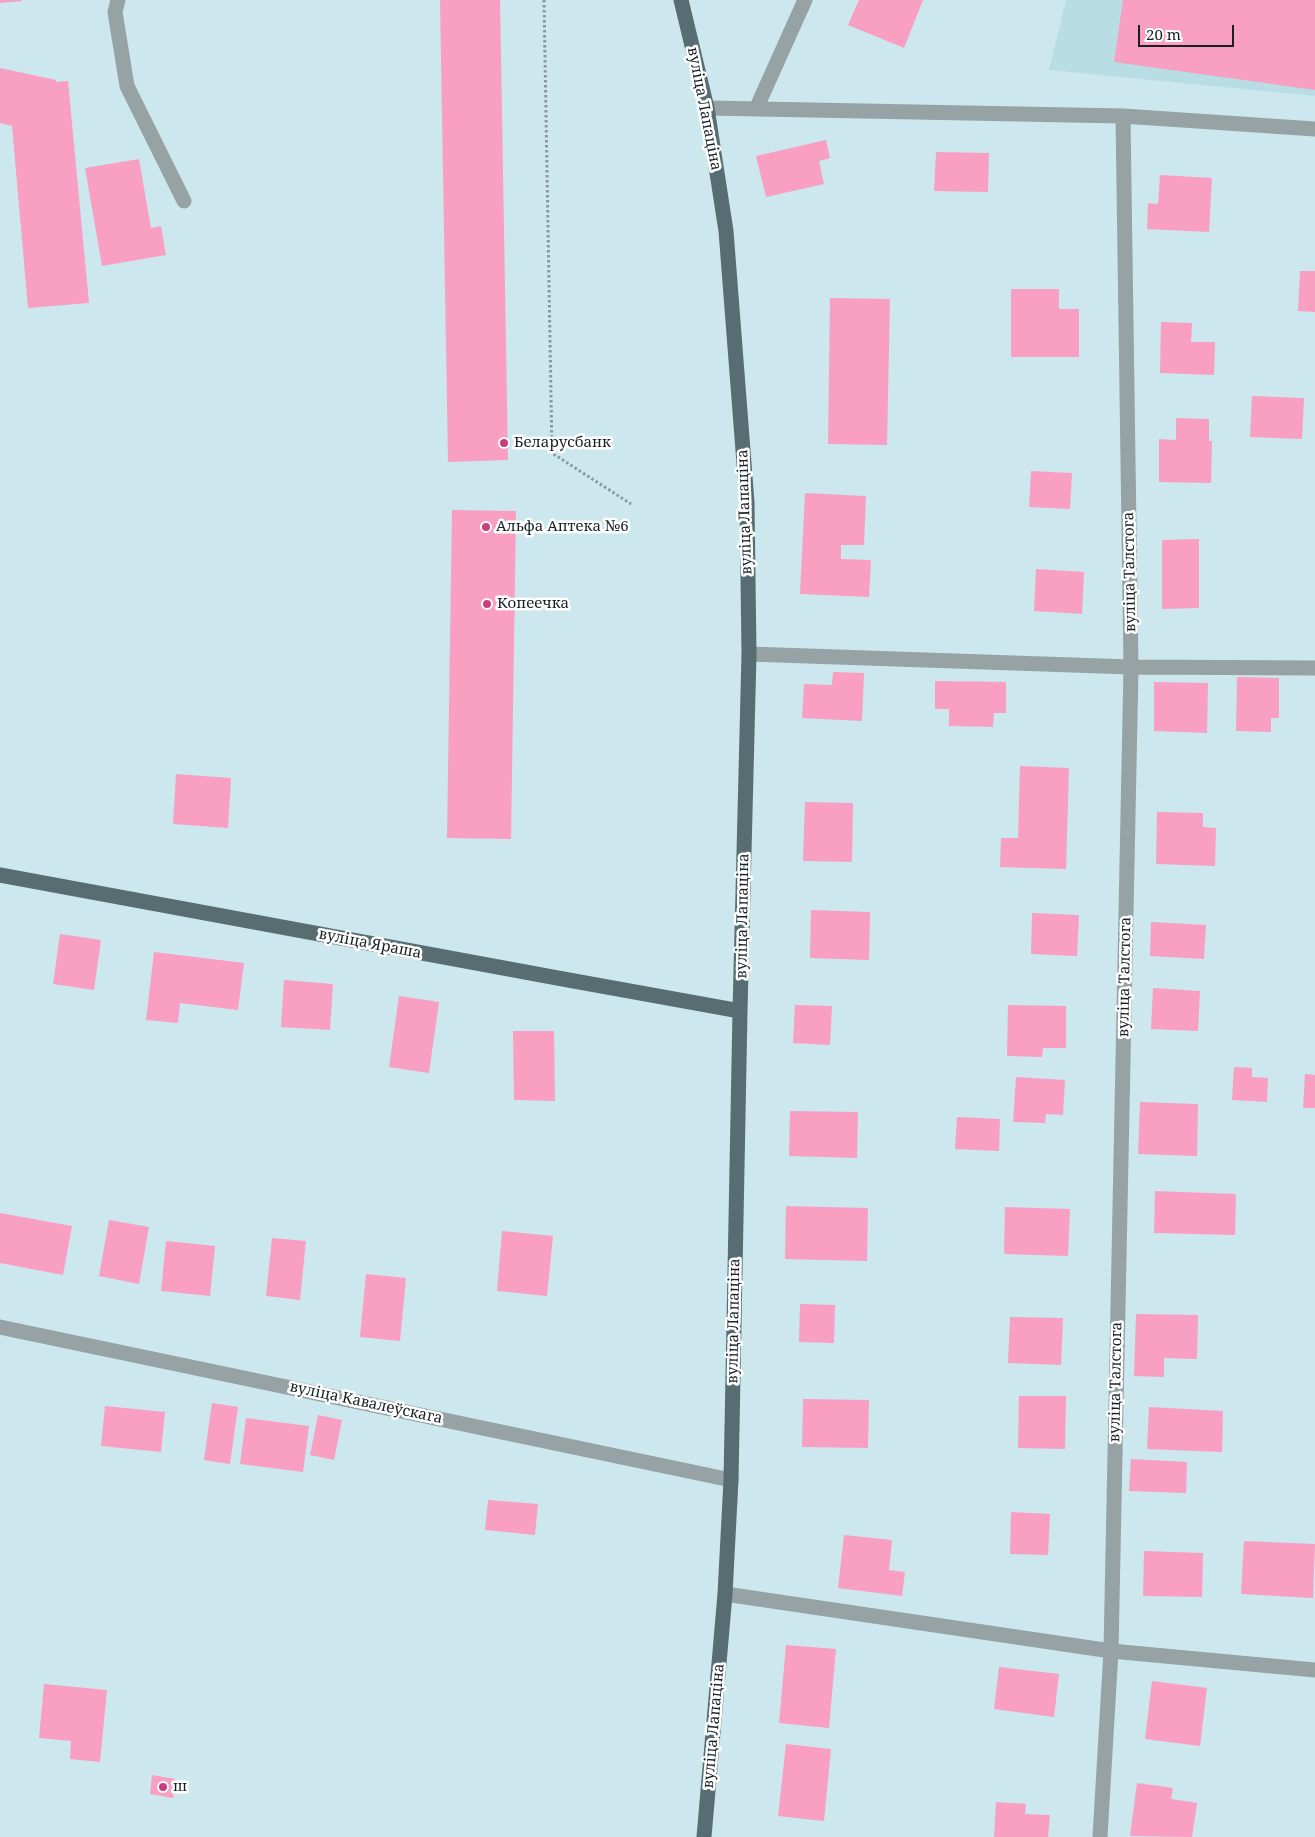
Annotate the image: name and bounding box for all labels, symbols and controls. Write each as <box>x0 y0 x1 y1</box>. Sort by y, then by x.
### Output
scale bar <box>1140 15 1236 47</box>
text: 20 m <box>1146 24 1181 44</box>
street label: вуліца Лапаціна <box>683 46 725 172</box>
place label: Беларусбанк <box>514 434 611 452</box>
marker: Беларусбанк <box>498 437 510 449</box>
street label: вуліца Лапаціна <box>734 449 756 575</box>
street label: вуліца Талстога <box>1120 512 1140 632</box>
place label: Альфа Аптека №6 <box>496 518 629 536</box>
marker: Альфа Аптека №6 <box>480 521 492 533</box>
place label: Копеечка <box>497 595 569 613</box>
marker: Копеечка <box>481 598 493 610</box>
street label: вуліца Лапаціна <box>733 853 753 979</box>
street label: вуліца Талстога <box>1115 917 1135 1037</box>
street label: вуліца Яраша <box>317 925 423 963</box>
street label: вуліца Лапаціна <box>724 1258 744 1384</box>
street label: вуліца Талстога <box>1106 1322 1126 1442</box>
street label: вуліца Кавалеўскага <box>288 1378 444 1428</box>
street label: вуліца Лапаціна <box>700 1663 728 1789</box>
place label: ш <box>173 1778 187 1796</box>
marker: ш <box>157 1781 169 1793</box>

